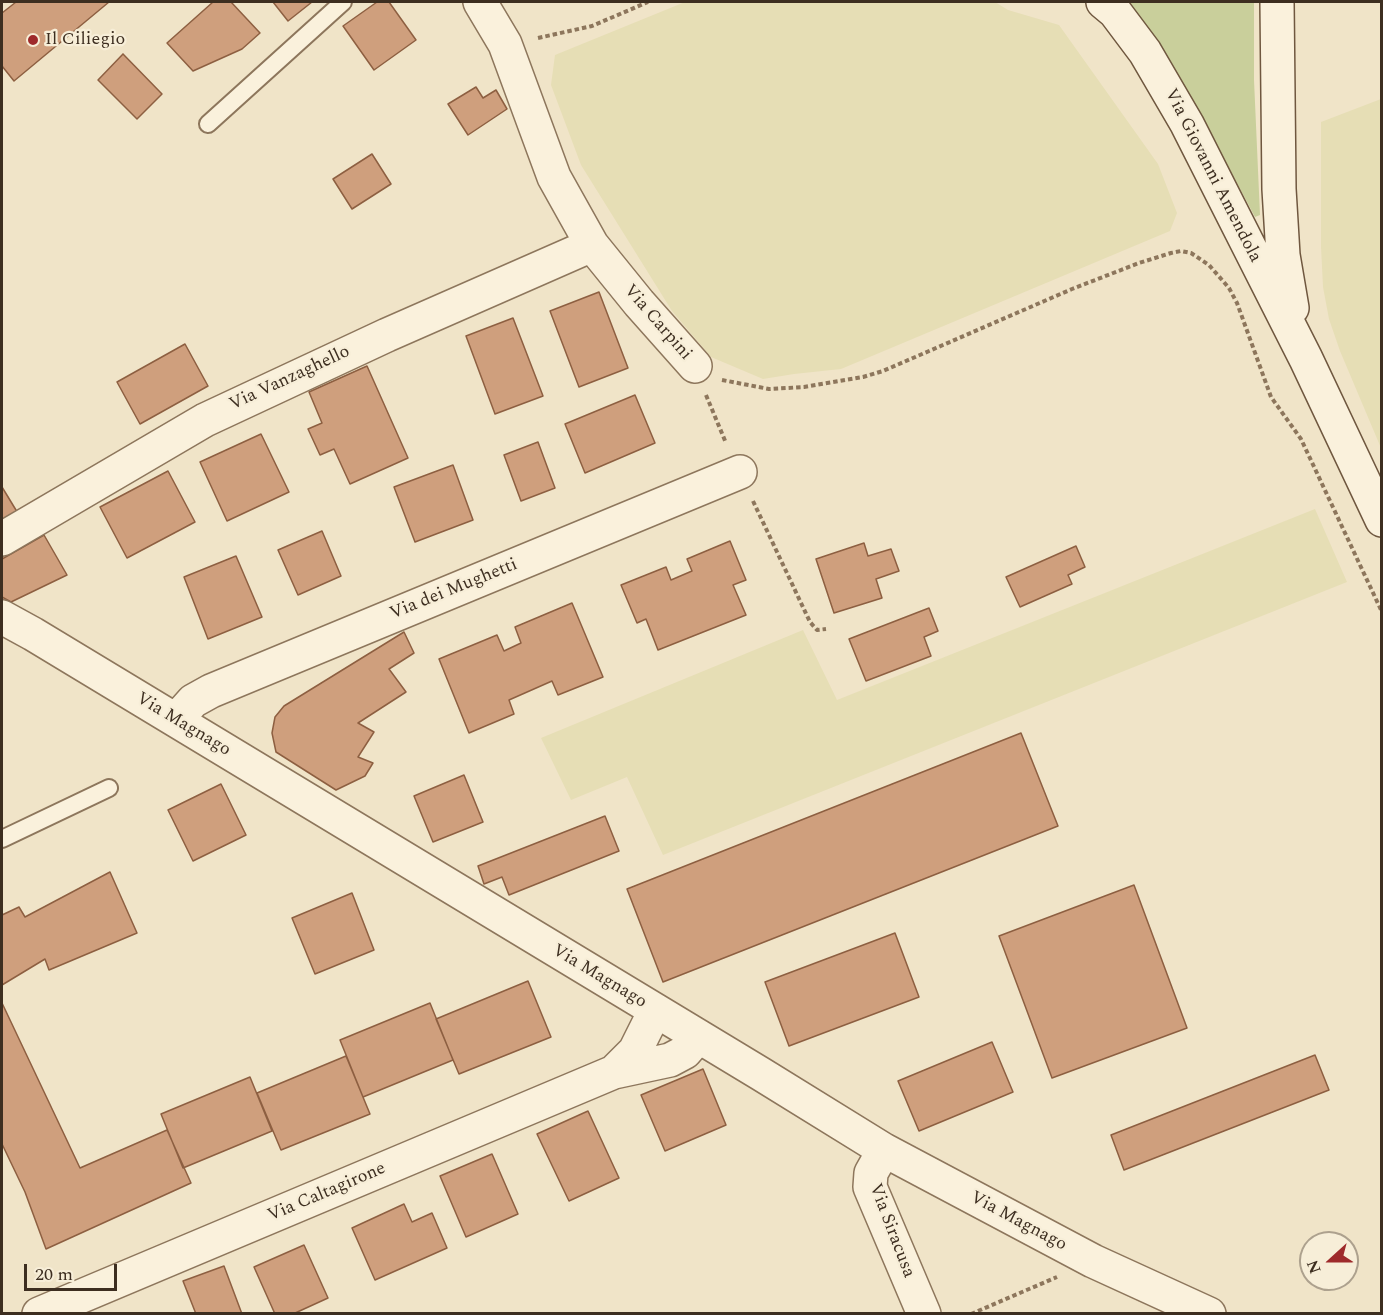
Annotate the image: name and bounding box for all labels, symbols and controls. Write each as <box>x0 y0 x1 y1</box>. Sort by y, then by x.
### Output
place label: Il Ciliegio <box>45 29 125 51</box>
marker: Il Ciliegio <box>26 33 40 47</box>
street label: Via Giovanni Amendola <box>1159 86 1265 266</box>
street label: Via Carpini <box>618 281 696 365</box>
street label: Via Vanzaghello <box>226 342 354 416</box>
street label: Via dei Mughetti <box>387 555 521 625</box>
street label: Via Magnago <box>132 688 234 762</box>
street label: Via Magnago <box>548 940 650 1014</box>
street label: Via Caltagirone <box>265 1158 389 1228</box>
street label: Via Siracusa <box>863 1181 919 1281</box>
street label: Via Magnago <box>966 1188 1070 1256</box>
north arrow <box>1299 1231 1359 1291</box>
scale bar <box>27 1252 120 1290</box>
text: N <box>1301 1256 1328 1277</box>
text: 20 m <box>35 1261 73 1288</box>

